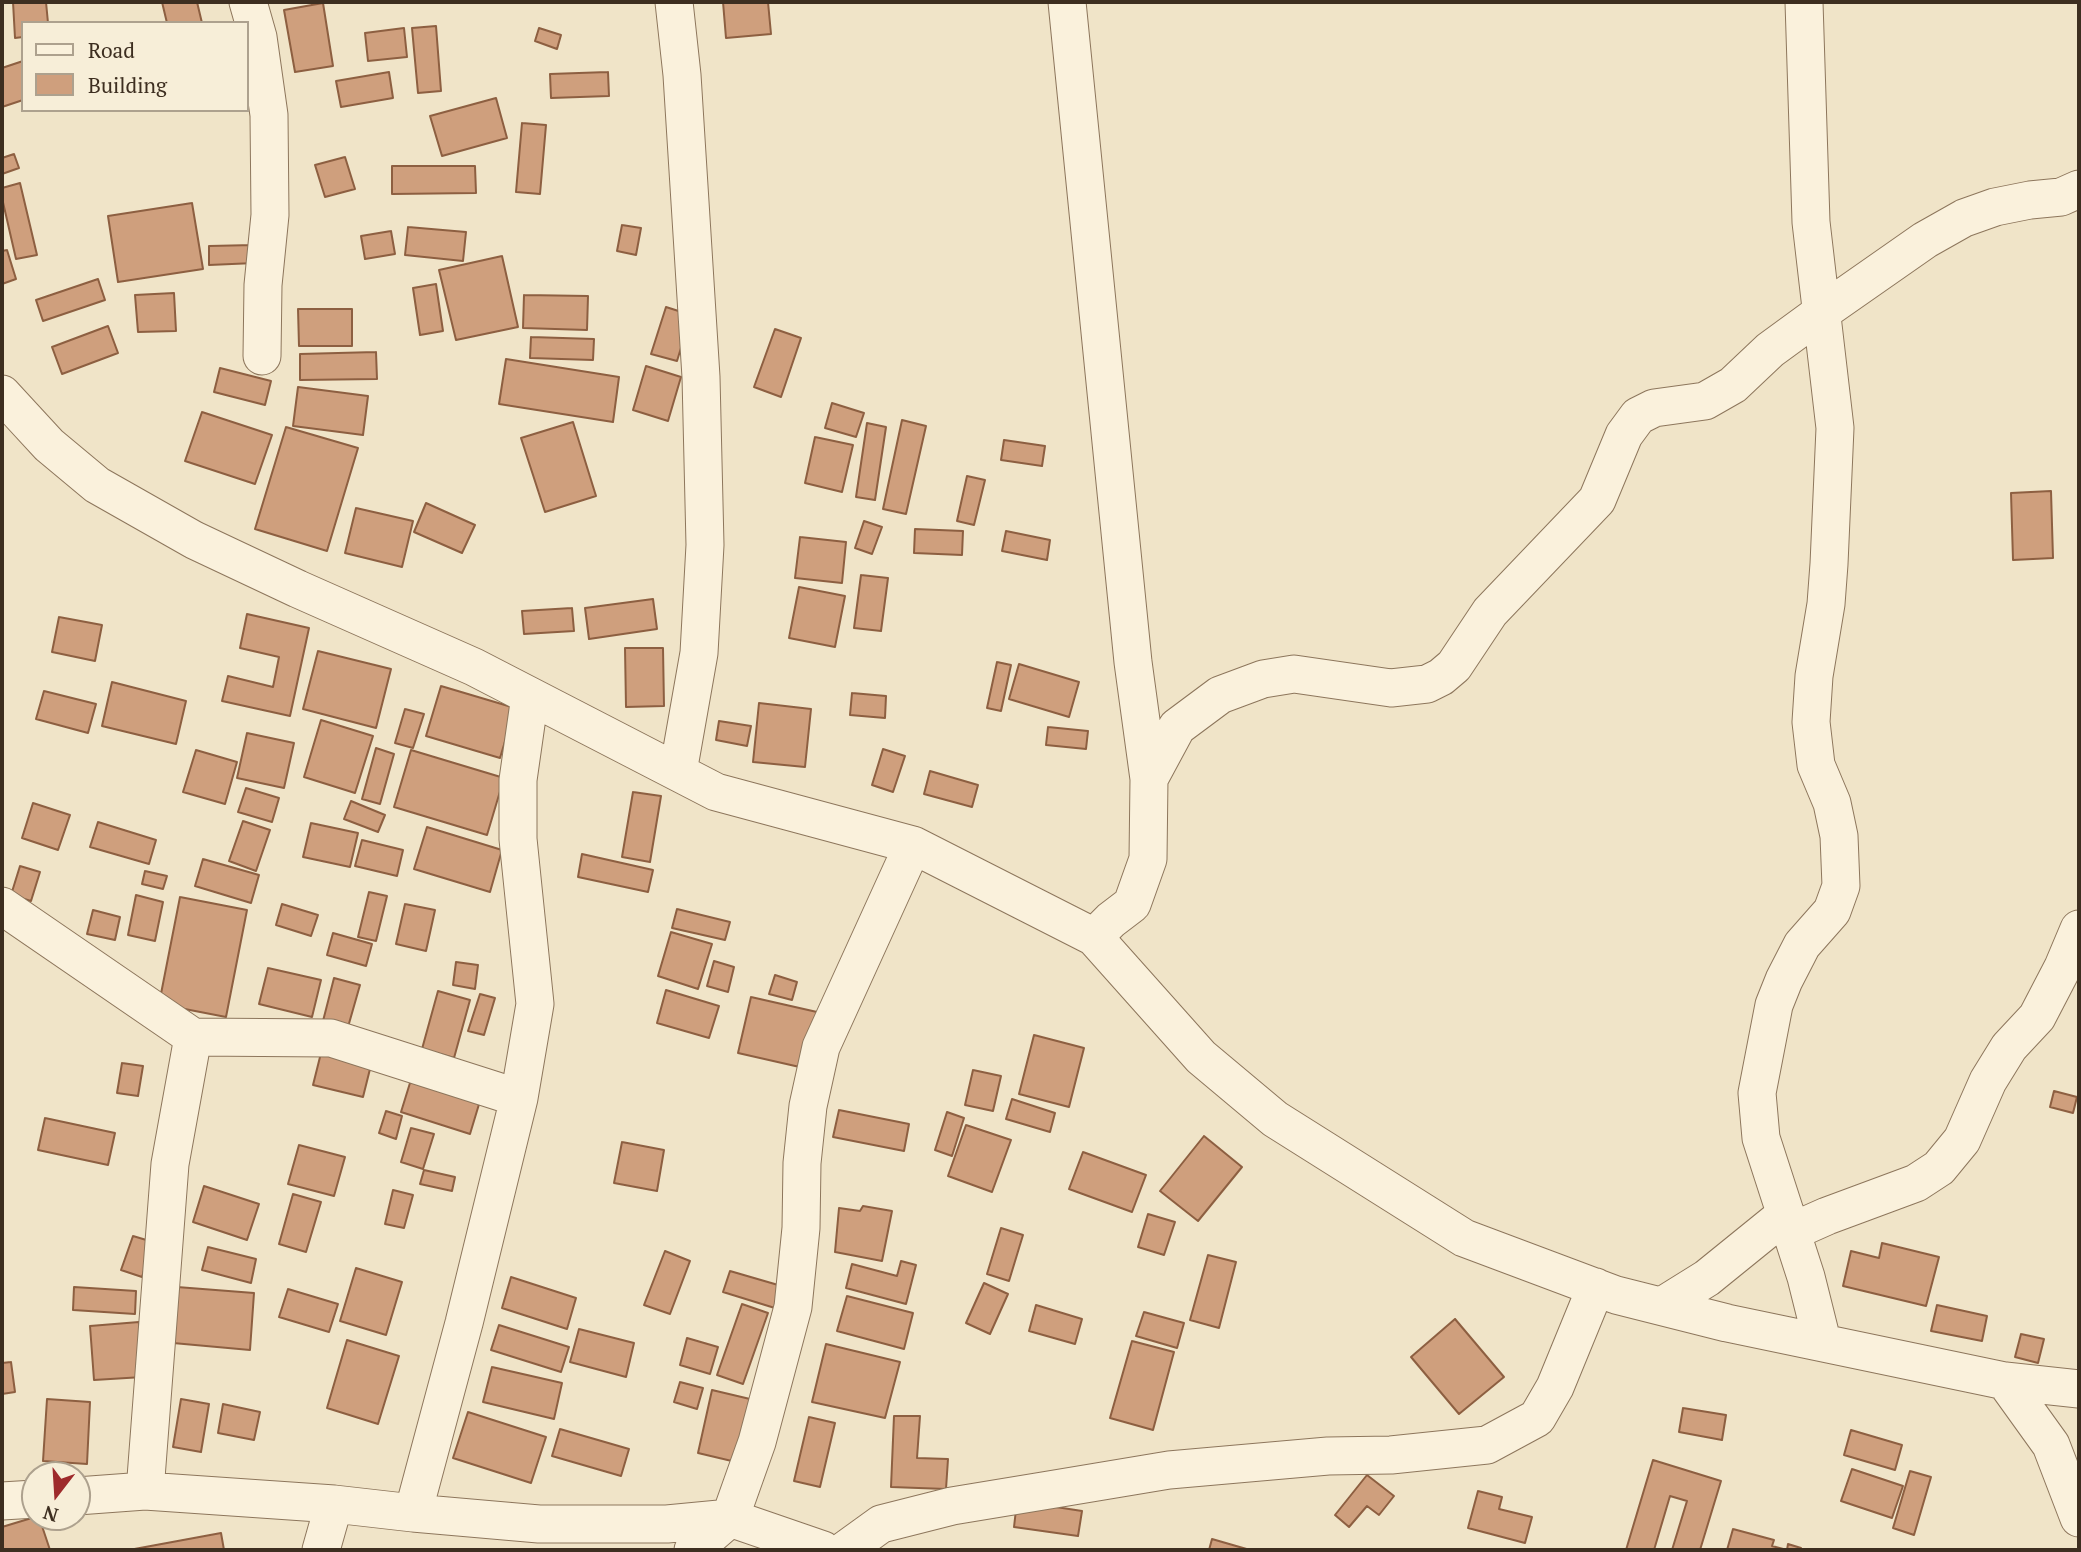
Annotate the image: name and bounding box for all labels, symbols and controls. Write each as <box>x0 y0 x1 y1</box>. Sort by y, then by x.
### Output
legend <box>21 21 248 112</box>
text: Road <box>88 36 135 64</box>
text: Building <box>88 71 167 99</box>
north arrow <box>21 1461 91 1531</box>
text: N <box>40 1501 61 1529</box>

